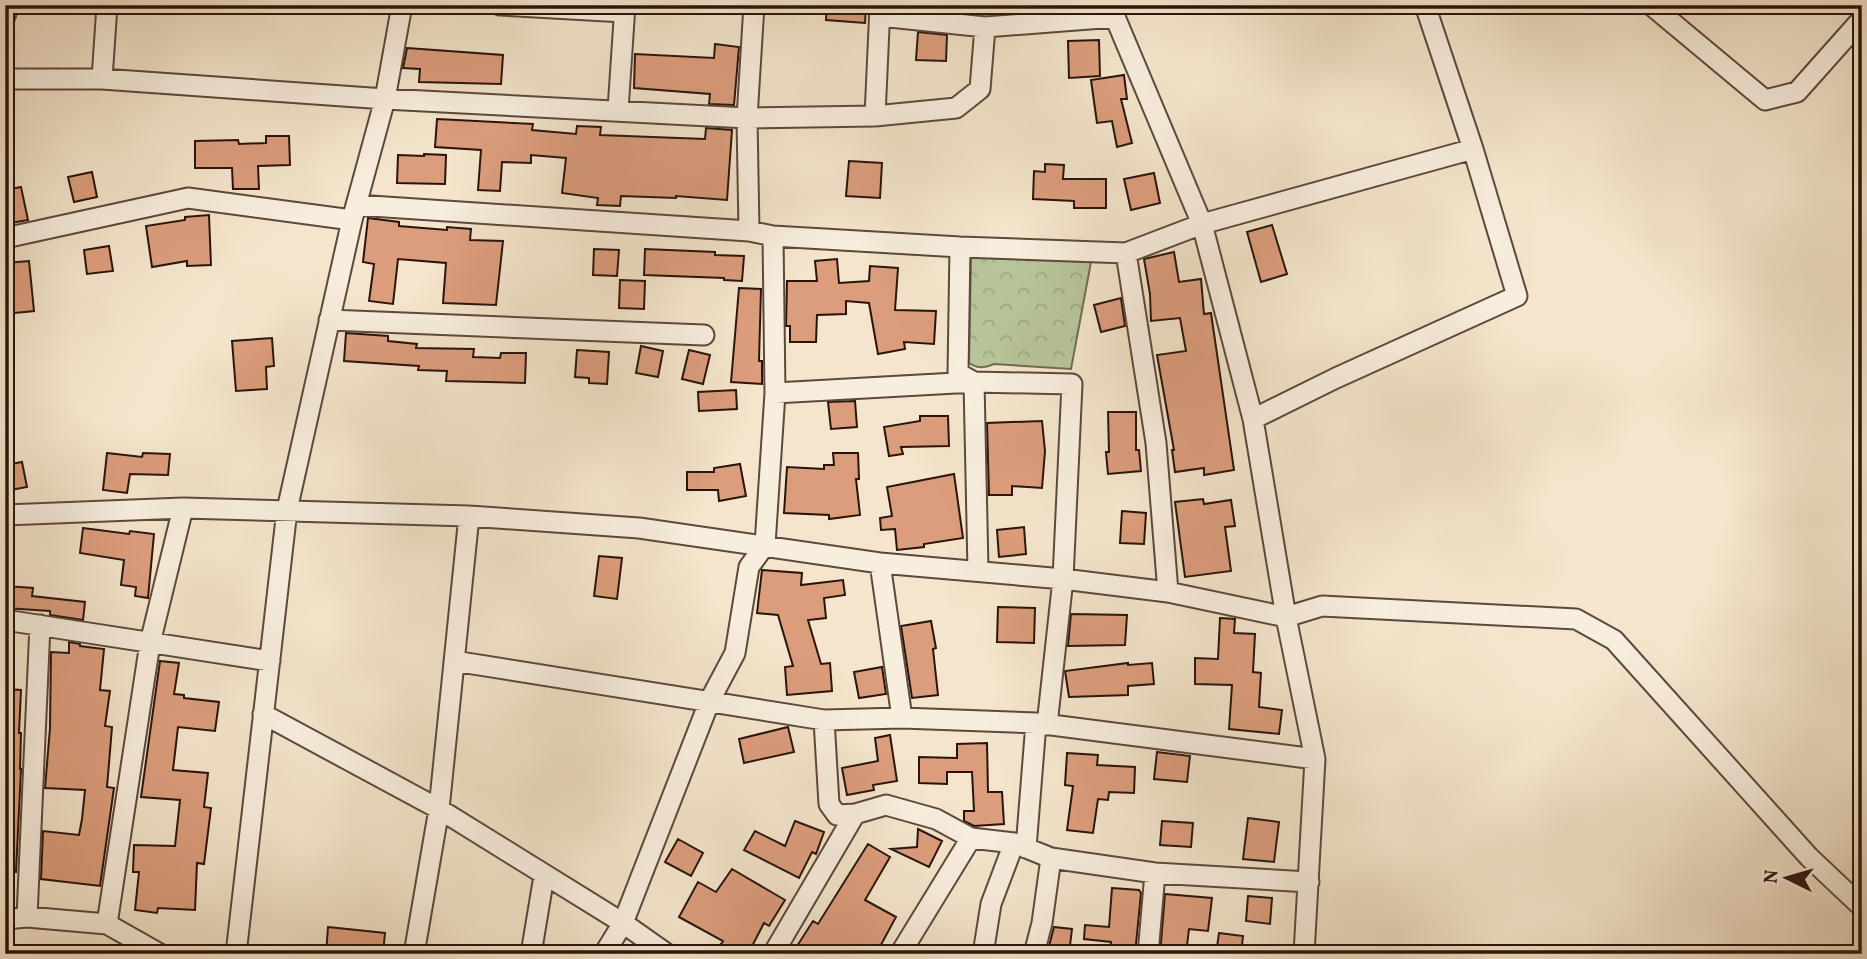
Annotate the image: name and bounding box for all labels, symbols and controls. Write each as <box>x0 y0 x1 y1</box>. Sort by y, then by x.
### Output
north arrow <box>1752 844 1822 914</box>
text: N <box>1759 868 1786 885</box>

